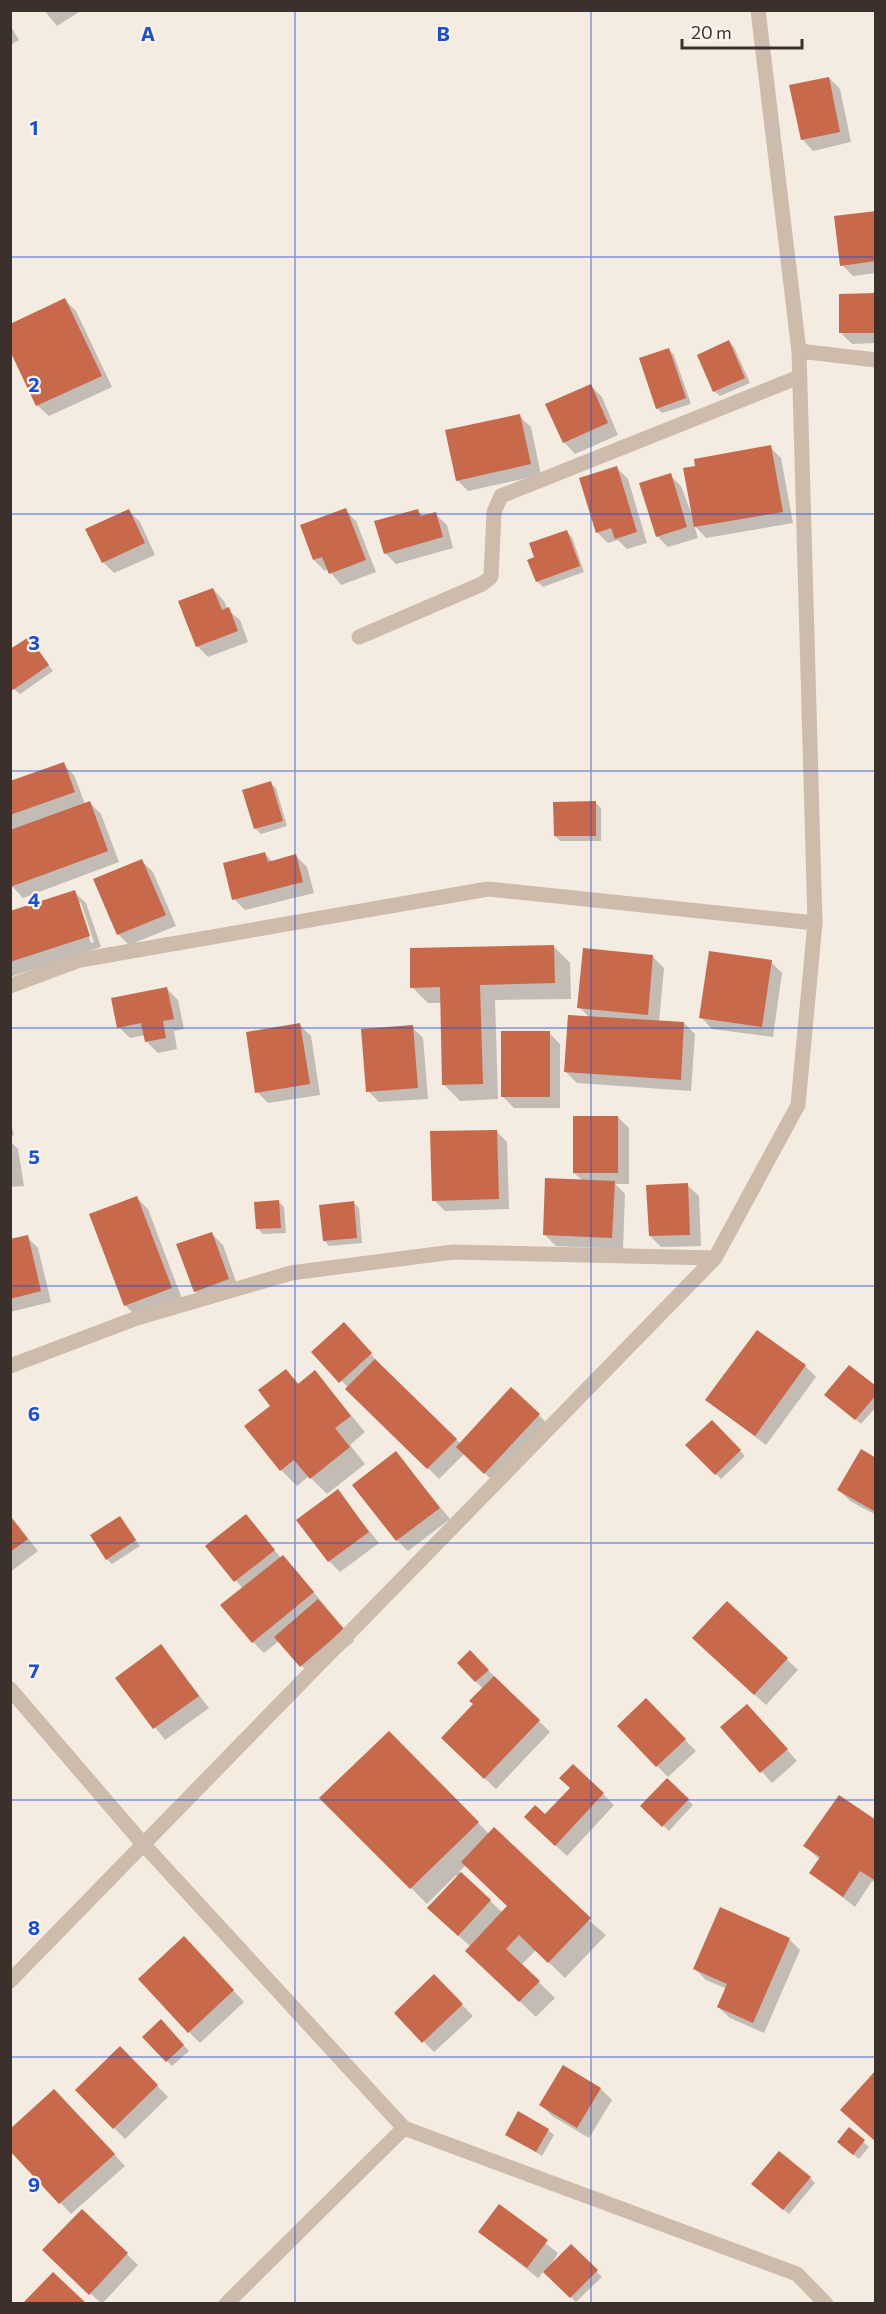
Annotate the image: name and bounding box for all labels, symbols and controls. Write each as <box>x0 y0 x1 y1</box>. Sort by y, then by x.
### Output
scale bar <box>682 12 802 50</box>
text: A <box>141 21 155 45</box>
text: B <box>436 21 450 45</box>
text: 20 m <box>691 21 732 43</box>
text: 1 <box>29 115 39 139</box>
text: 2 <box>28 372 40 396</box>
text: 3 <box>28 630 40 654</box>
text: 4 <box>28 887 40 911</box>
text: 5 <box>28 1144 40 1168</box>
text: 6 <box>28 1401 40 1425</box>
text: 7 <box>29 1658 40 1682</box>
text: 8 <box>28 1915 40 1939</box>
text: 9 <box>28 2172 40 2196</box>

